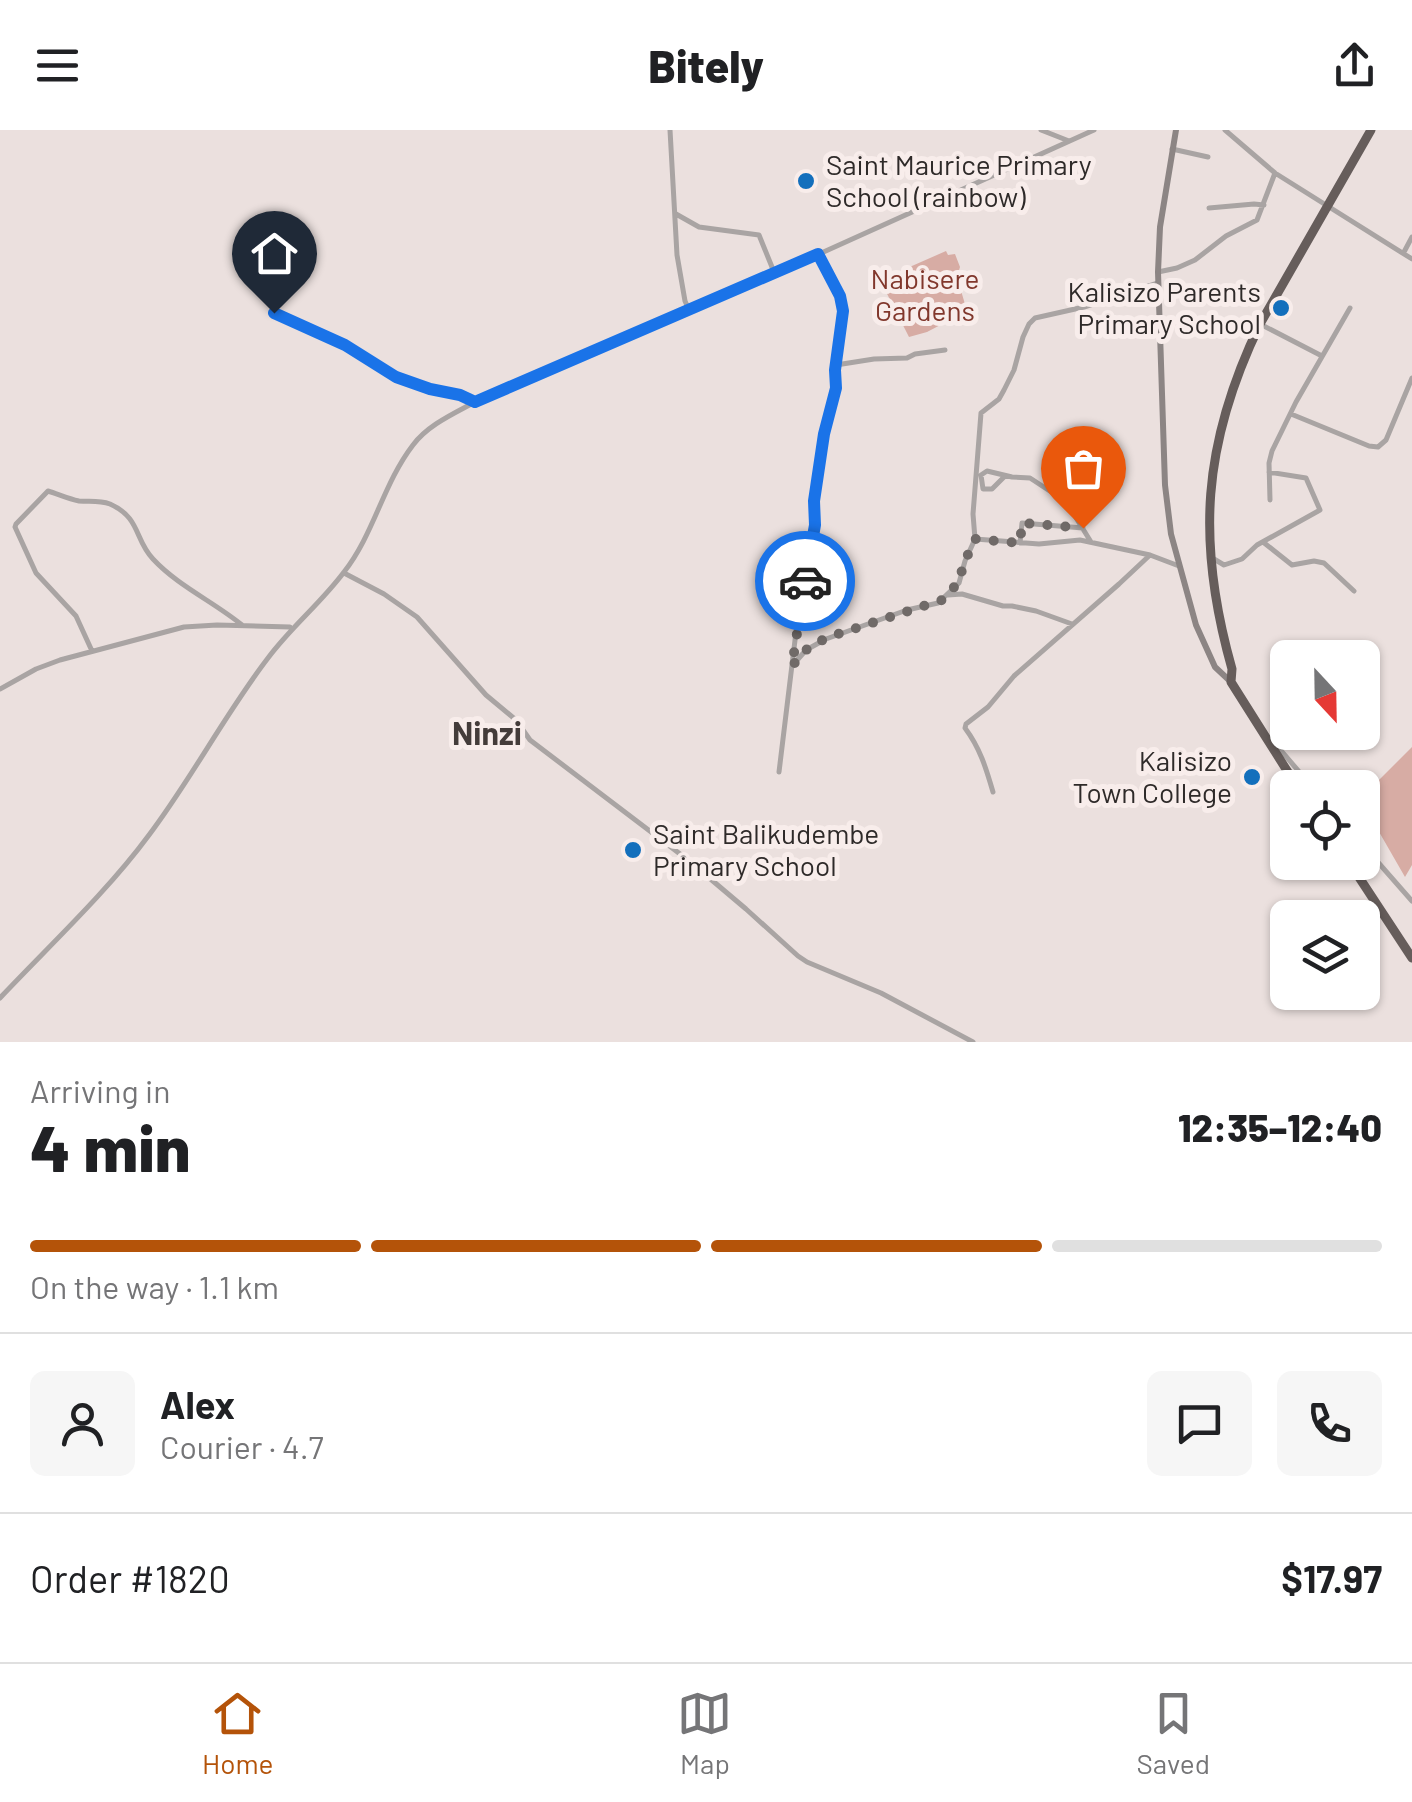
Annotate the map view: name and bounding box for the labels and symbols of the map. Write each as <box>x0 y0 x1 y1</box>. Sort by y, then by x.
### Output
place label: Saint Maurice Primary School (rainbow) <box>826 147 1092 213</box>
marker: Saint Maurice Primary School (rainbow) <box>795 170 817 192</box>
pin <box>232 211 317 314</box>
park label: Nabisere Gardens <box>870 261 980 327</box>
place label: Kalisizo Parents Primary School <box>1068 274 1261 340</box>
marker: Kalisizo Parents Primary School <box>1270 297 1292 319</box>
pin <box>1041 426 1126 529</box>
courier <box>755 531 855 631</box>
north arrow <box>1270 640 1380 750</box>
district label: Ninzi <box>452 713 522 751</box>
place label: Kalisizo Town College <box>1073 743 1232 809</box>
marker: Kalisizo Town College <box>1241 766 1263 788</box>
place label: Saint Balikudembe Primary School <box>653 816 879 882</box>
marker: Saint Balikudembe Primary School <box>622 839 644 861</box>

